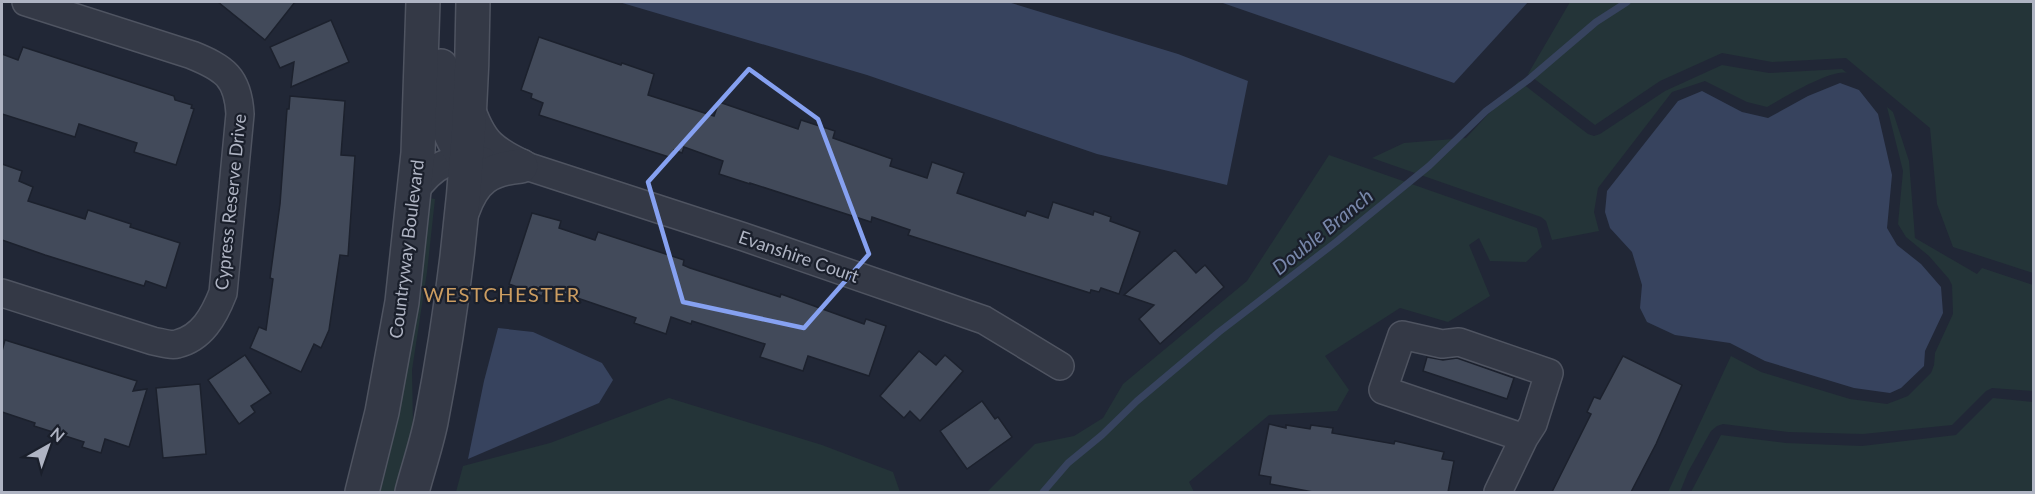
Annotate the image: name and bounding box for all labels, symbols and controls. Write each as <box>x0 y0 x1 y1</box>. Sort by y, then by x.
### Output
street label: Cypress Reserve Drive <box>210 113 250 291</box>
street label: Countryway Boulevard <box>384 158 428 340</box>
water label: Double Branch <box>1267 183 1377 279</box>
street label: Evanshire Court <box>736 225 862 287</box>
district label: WESTCHESTER <box>423 282 581 306</box>
north arrow <box>18 416 78 476</box>
text: N <box>47 423 69 445</box>

